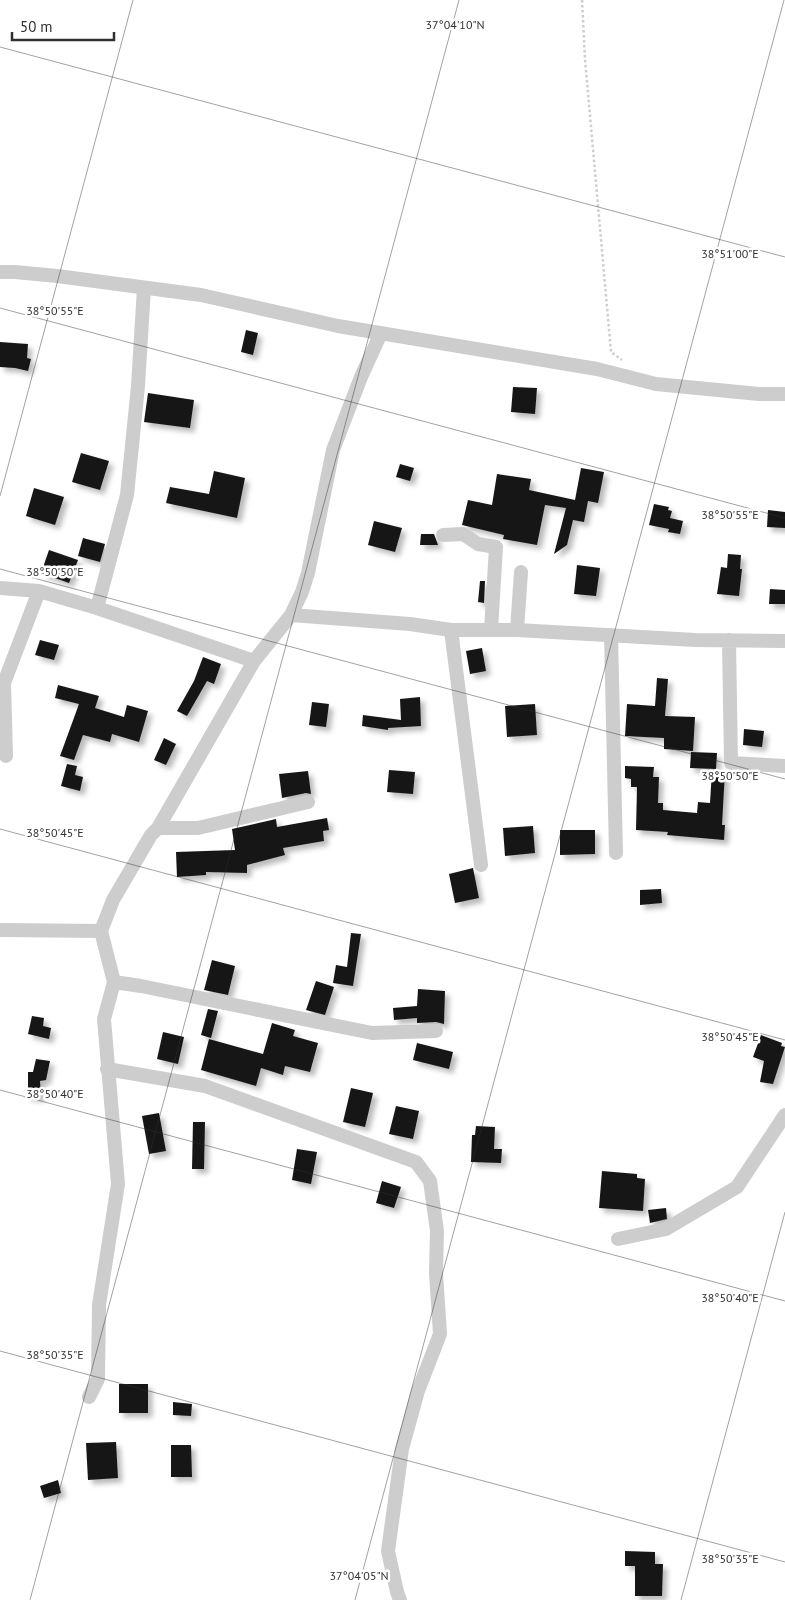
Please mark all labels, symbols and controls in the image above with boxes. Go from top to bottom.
scale bar [12,10,115,42]
text: 50 m [20,17,53,36]
text: 37°04'10"N [425,17,485,32]
text: 38°51'00"E [701,246,759,261]
text: 38°50'55"E [26,303,84,318]
text: 38°50'55"E [701,507,759,522]
text: 38°50'50"E [26,564,84,579]
text: 38°50'50"E [701,768,759,783]
text: 38°50'45"E [26,825,84,840]
text: 38°50'45"E [701,1029,759,1044]
text: 38°50'40"E [26,1086,84,1101]
text: 38°50'40"E [701,1290,759,1305]
text: 38°50'35"E [26,1347,84,1362]
text: 38°50'35"E [701,1551,759,1566]
text: 37°04'05"N [329,1568,389,1583]

